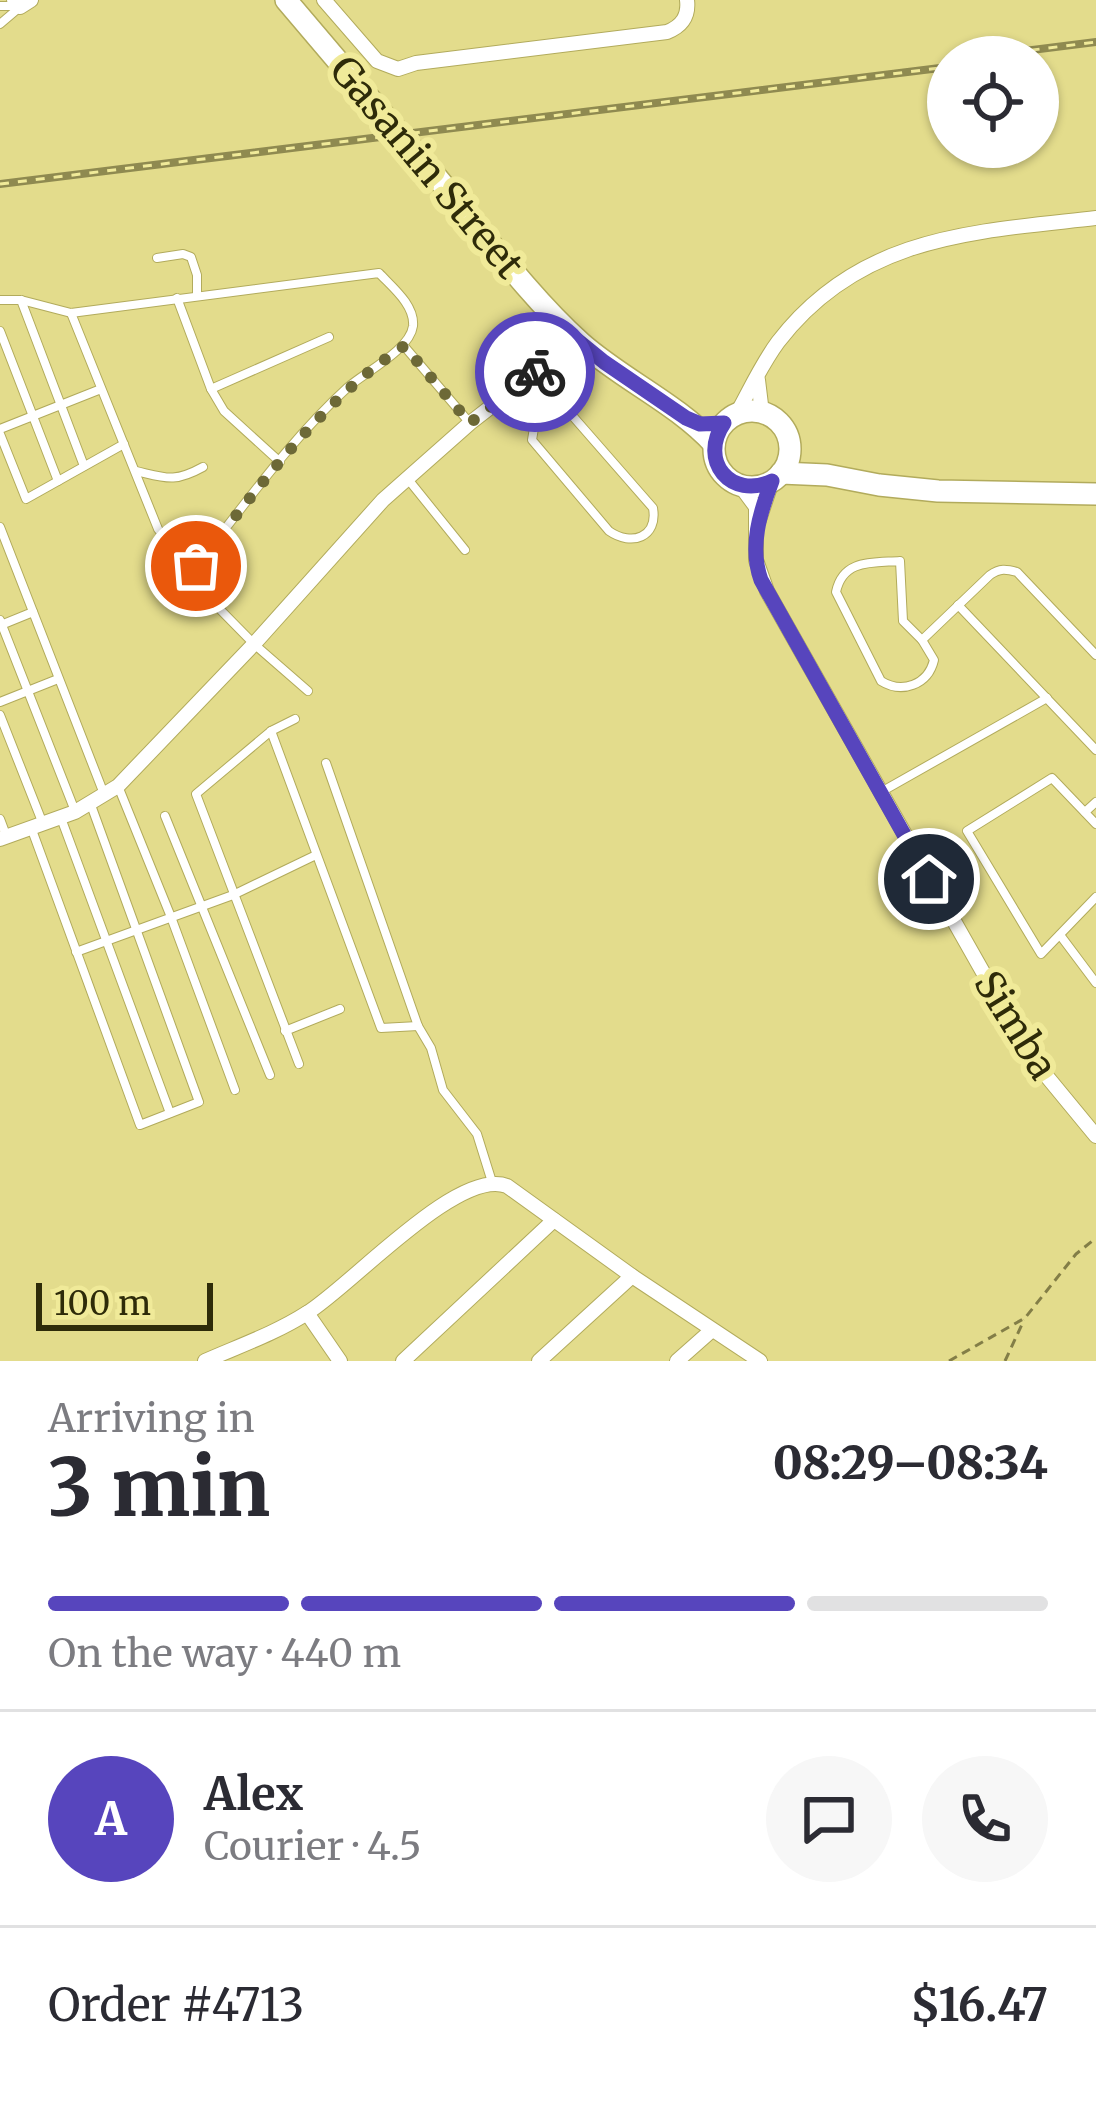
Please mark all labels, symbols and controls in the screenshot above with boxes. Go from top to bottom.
map controls [927,36,1059,168]
button: locate [927,36,1059,168]
street label: Gasanin Street [319,46,534,288]
courier [475,312,595,432]
icon: bike [502,339,568,405]
pin [145,515,247,617]
icon: bag [163,533,229,599]
pin [878,828,980,930]
icon: home [896,846,962,912]
street label: Simba [963,962,1068,1088]
scale bar [36,1277,213,1330]
text: 100 m [54,1283,151,1324]
text: Arriving in [48,1394,255,1443]
text: 08:29–08:34 [773,1435,1048,1491]
text: 3 min [48,1439,270,1537]
text: On the way · 440 m [48,1629,401,1678]
button: chat [766,1756,892,1882]
button: phone [922,1756,1048,1882]
text: Alex [204,1766,303,1822]
text: A [95,1791,127,1847]
text: Courier · 4.5 [204,1822,422,1871]
text: Order #4713 [48,1977,304,2033]
text: $16.47 [910,1977,1048,2033]

